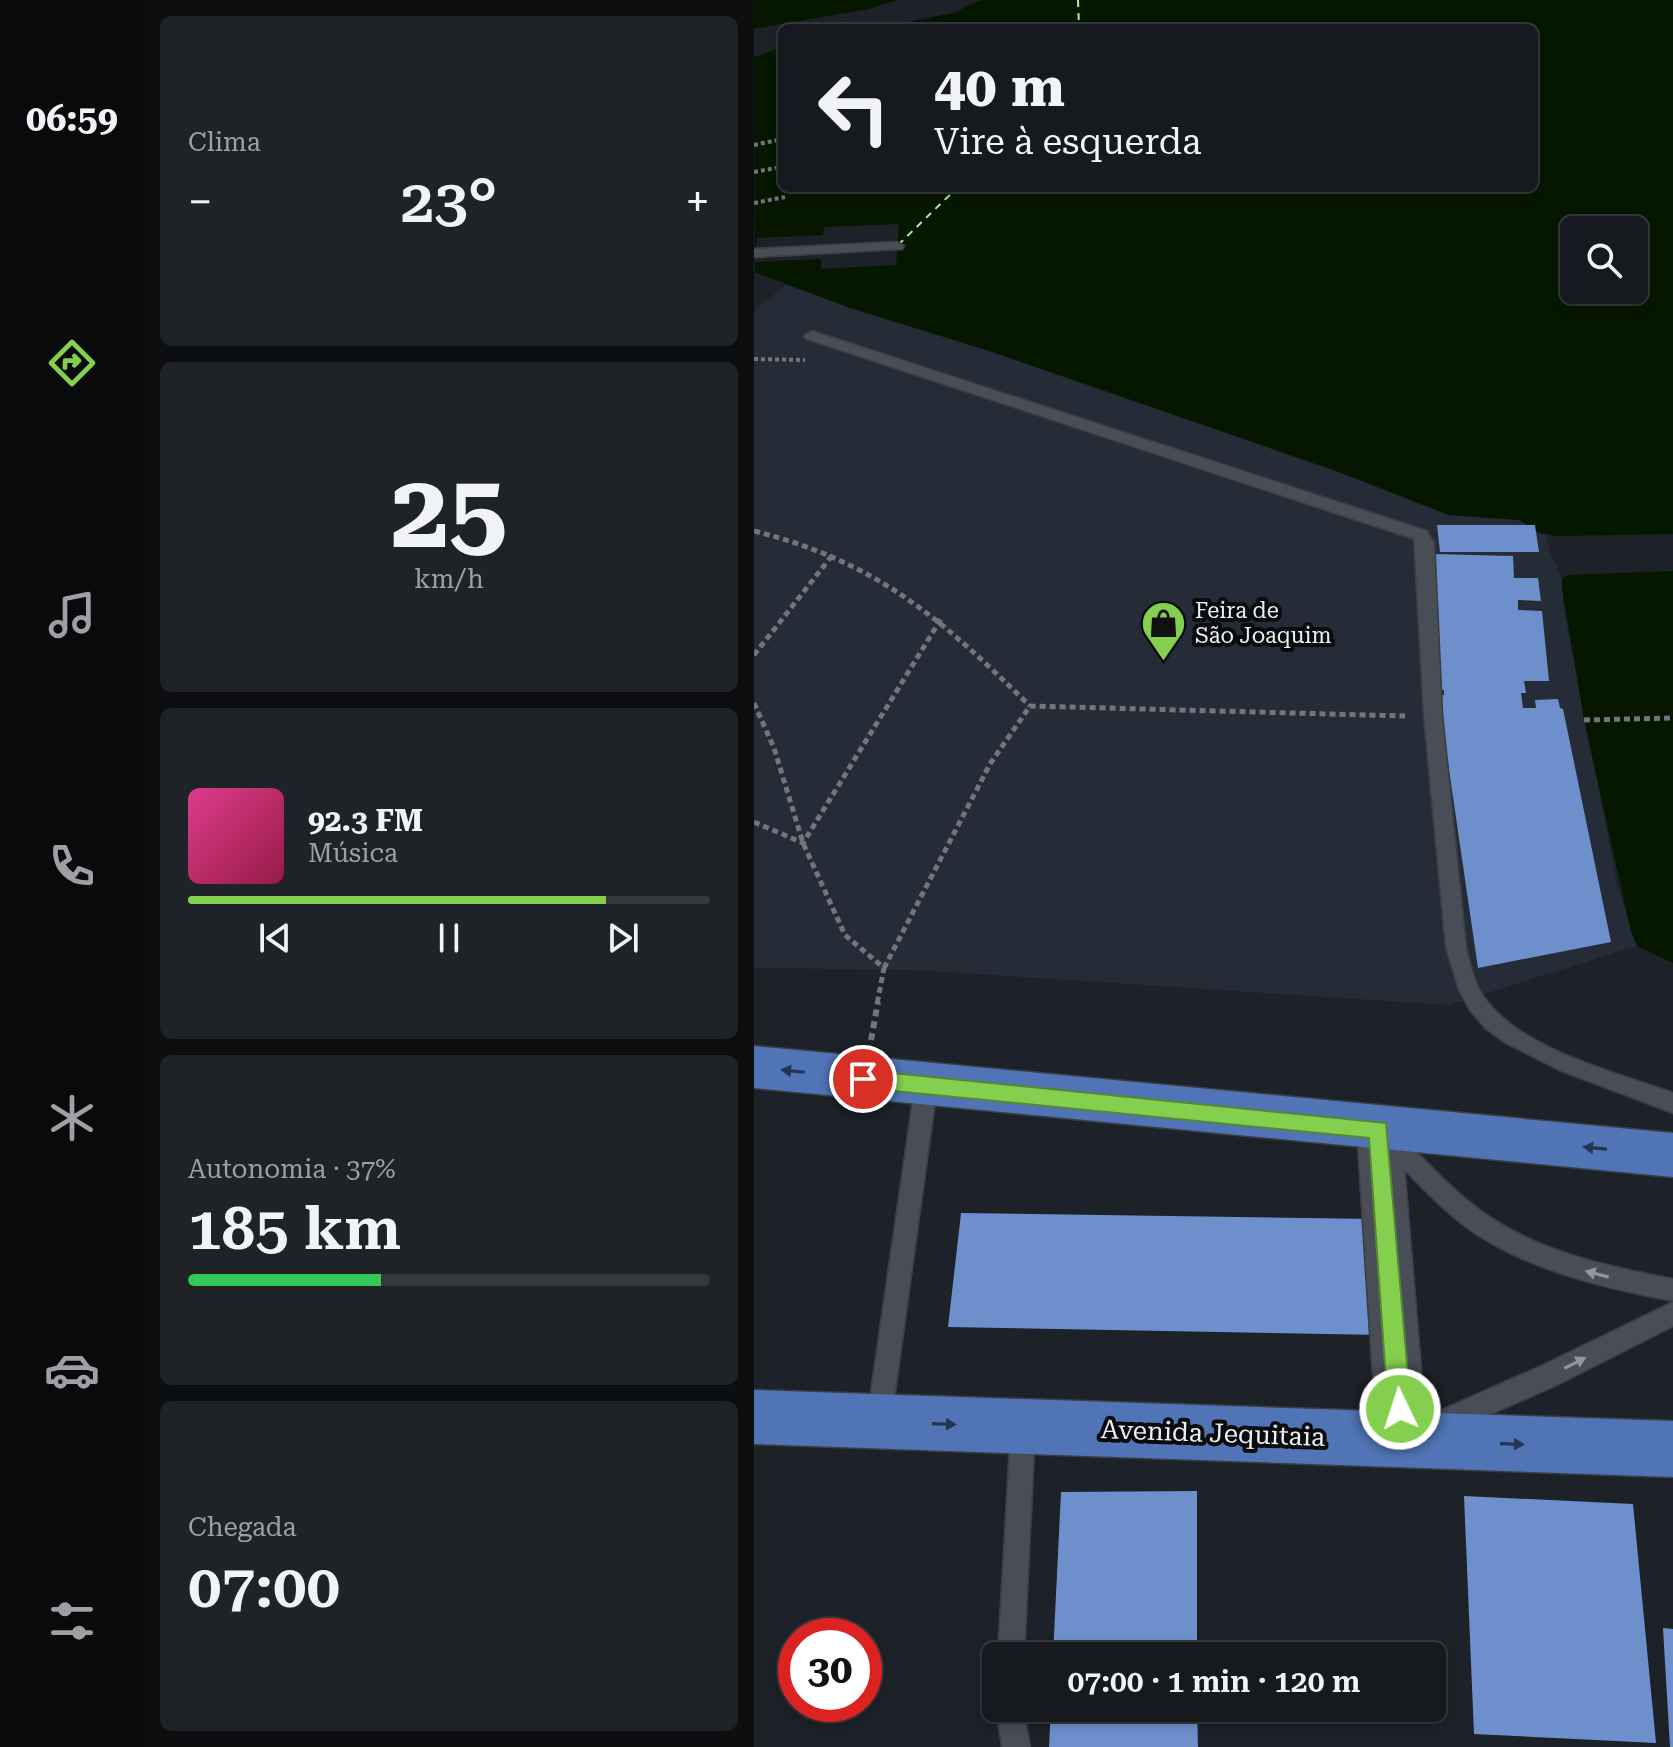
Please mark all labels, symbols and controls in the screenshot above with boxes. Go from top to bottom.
text: 40 m [934,54,1065,120]
icon: left [802,56,906,160]
text: 06:59 [26,98,118,140]
text: Vire à esquerda [934,121,1201,163]
text: Clima [188,127,261,157]
text: 23° [401,166,497,237]
text: − [188,176,213,228]
text: + [685,176,710,228]
map controls [1560,216,1648,304]
button: search [1560,216,1648,304]
icon: directions [44,335,100,391]
text: 25 [391,451,507,572]
text: km/h [414,564,484,594]
icon: music [44,587,100,643]
place label: Feira de São Joaquim [1195,598,1332,648]
shop icon: Feira de São Joaquim [1140,599,1188,662]
text: 92.3 FM [308,803,423,838]
icon: phone [44,838,100,894]
text: Música [308,838,398,868]
icon: previous [253,916,297,960]
icon: pause [427,916,471,960]
icon: next [601,916,645,960]
pin [829,1045,897,1113]
icon: arrive [841,1057,885,1101]
one-way arrow [780,1065,805,1078]
icon: climate [44,1090,100,1146]
one-way arrow [1582,1141,1607,1154]
text: Autonomia · 37% [188,1154,395,1184]
text: 185 km [188,1193,401,1264]
one-way arrow [1584,1268,1609,1280]
icon: car [44,1342,100,1398]
one-way arrow [1564,1356,1587,1369]
position arrow [1358,1367,1442,1451]
street label: Avenida Jequitaia [1100,1414,1326,1452]
one-way arrow [932,1417,957,1430]
one-way arrow [1500,1437,1525,1450]
text: Chegada [188,1512,297,1542]
text: 07:00 [188,1551,340,1622]
icon: filters [44,1593,100,1649]
speed limit sign: 30 [778,1618,882,1722]
text: 07:00 · 1 min · 120 m [1068,1664,1360,1699]

